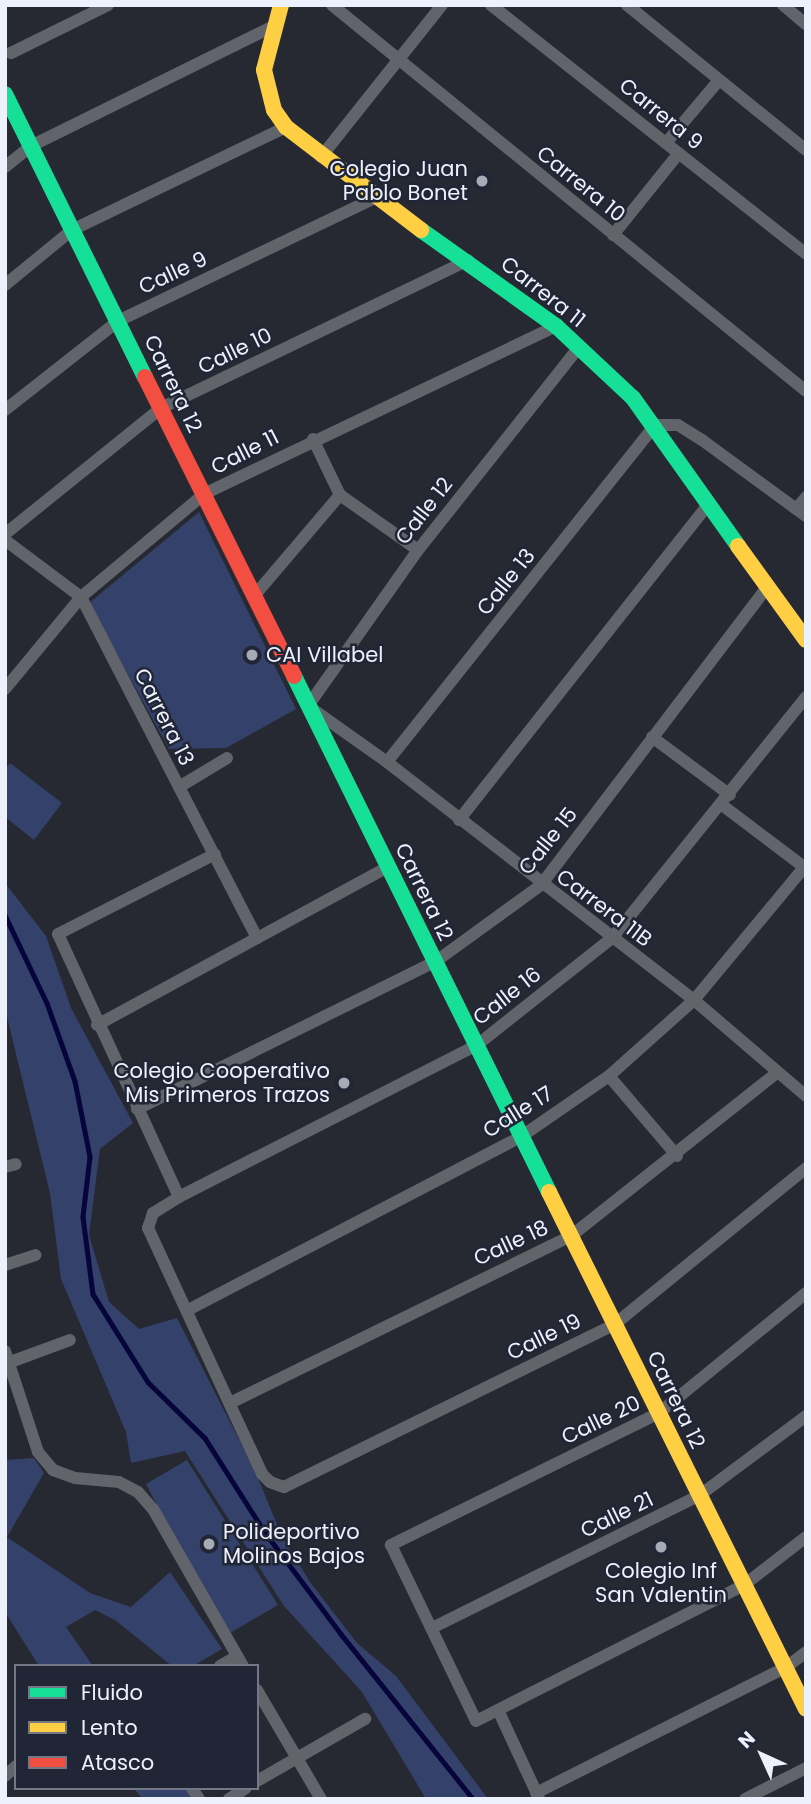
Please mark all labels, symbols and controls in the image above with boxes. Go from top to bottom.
street label: Carrera 9 [614,73,708,155]
street label: Carrera 10 [532,141,630,227]
place label: Colegio Juan Pablo Bonet [330,156,468,206]
marker: Colegio Juan Pablo Bonet [474,173,490,189]
street label: Calle 9 [135,246,211,300]
street label: Carrera 11 [496,251,590,333]
street label: Calle 10 [194,322,276,380]
street label: Carrera 12 [139,331,207,437]
street label: Calle 11 [207,424,283,480]
street label: Calle 12 [390,472,458,550]
street label: Calle 13 [472,544,540,620]
place label: CAI Villabel [266,642,383,668]
marker: CAI Villabel [244,647,260,663]
street label: Carrera 13 [129,664,199,770]
street label: Calle 15 [513,802,583,880]
street label: Carrera 12 [390,839,458,945]
street label: Carrera 11B [551,864,657,952]
street label: Calle 16 [468,962,546,1030]
place label: Colegio Cooperativo Mis Primeros Trazos [113,1058,330,1108]
marker: Colegio Cooperativo Mis Primeros Trazos [336,1075,352,1091]
street label: Calle 17 [478,1081,558,1143]
street label: Calle 18 [470,1215,552,1271]
street label: Calle 19 [503,1308,585,1366]
street label: Carrera 12 [642,1347,710,1453]
street label: Calle 20 [557,1390,645,1450]
street label: Calle 21 [576,1487,658,1543]
place label: Polideportivo Molinos Bajos [223,1519,365,1569]
marker: Polideportivo Molinos Bajos [201,1536,217,1552]
marker: Colegio Inf San Valentin [653,1539,669,1555]
place label: Colegio Inf San Valentin [595,1558,727,1608]
legend [14,1664,259,1790]
text: Fluido [81,1678,143,1707]
text: Lento [81,1713,138,1742]
north arrow [727,1720,797,1790]
text: N [732,1725,761,1754]
text: Atasco [81,1748,154,1777]

